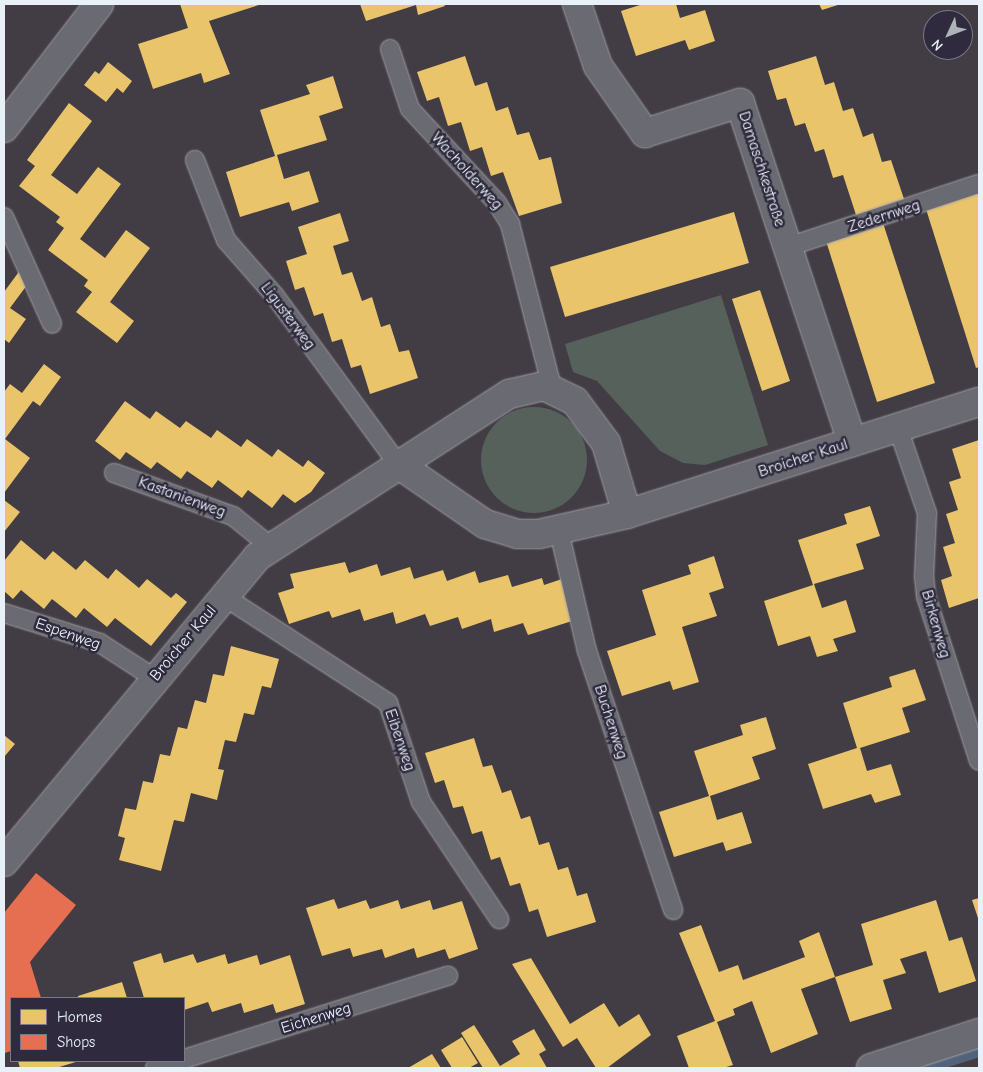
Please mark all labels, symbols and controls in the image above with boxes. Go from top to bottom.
north arrow [923,10,973,60]
text: N [928,36,947,54]
street label: Damaschkestraße [734,109,790,229]
street label: Wacholderweg [427,128,507,214]
street label: Zedernweg [845,195,923,237]
street label: Ligusterweg [257,279,319,353]
street label: Broicher Kaul [756,435,850,481]
street label: Kastanienweg [136,472,228,522]
street label: Birkenweg [917,588,955,660]
street label: Broicher Kaul [146,601,220,685]
street label: Espenweg [33,614,103,654]
street label: Buchenweg [590,682,632,762]
street label: Eibenweg [380,706,420,774]
legend [10,997,185,1062]
street label: Eichenweg [279,998,353,1038]
text: Homes [57,1008,102,1026]
text: Shops [57,1033,95,1051]

